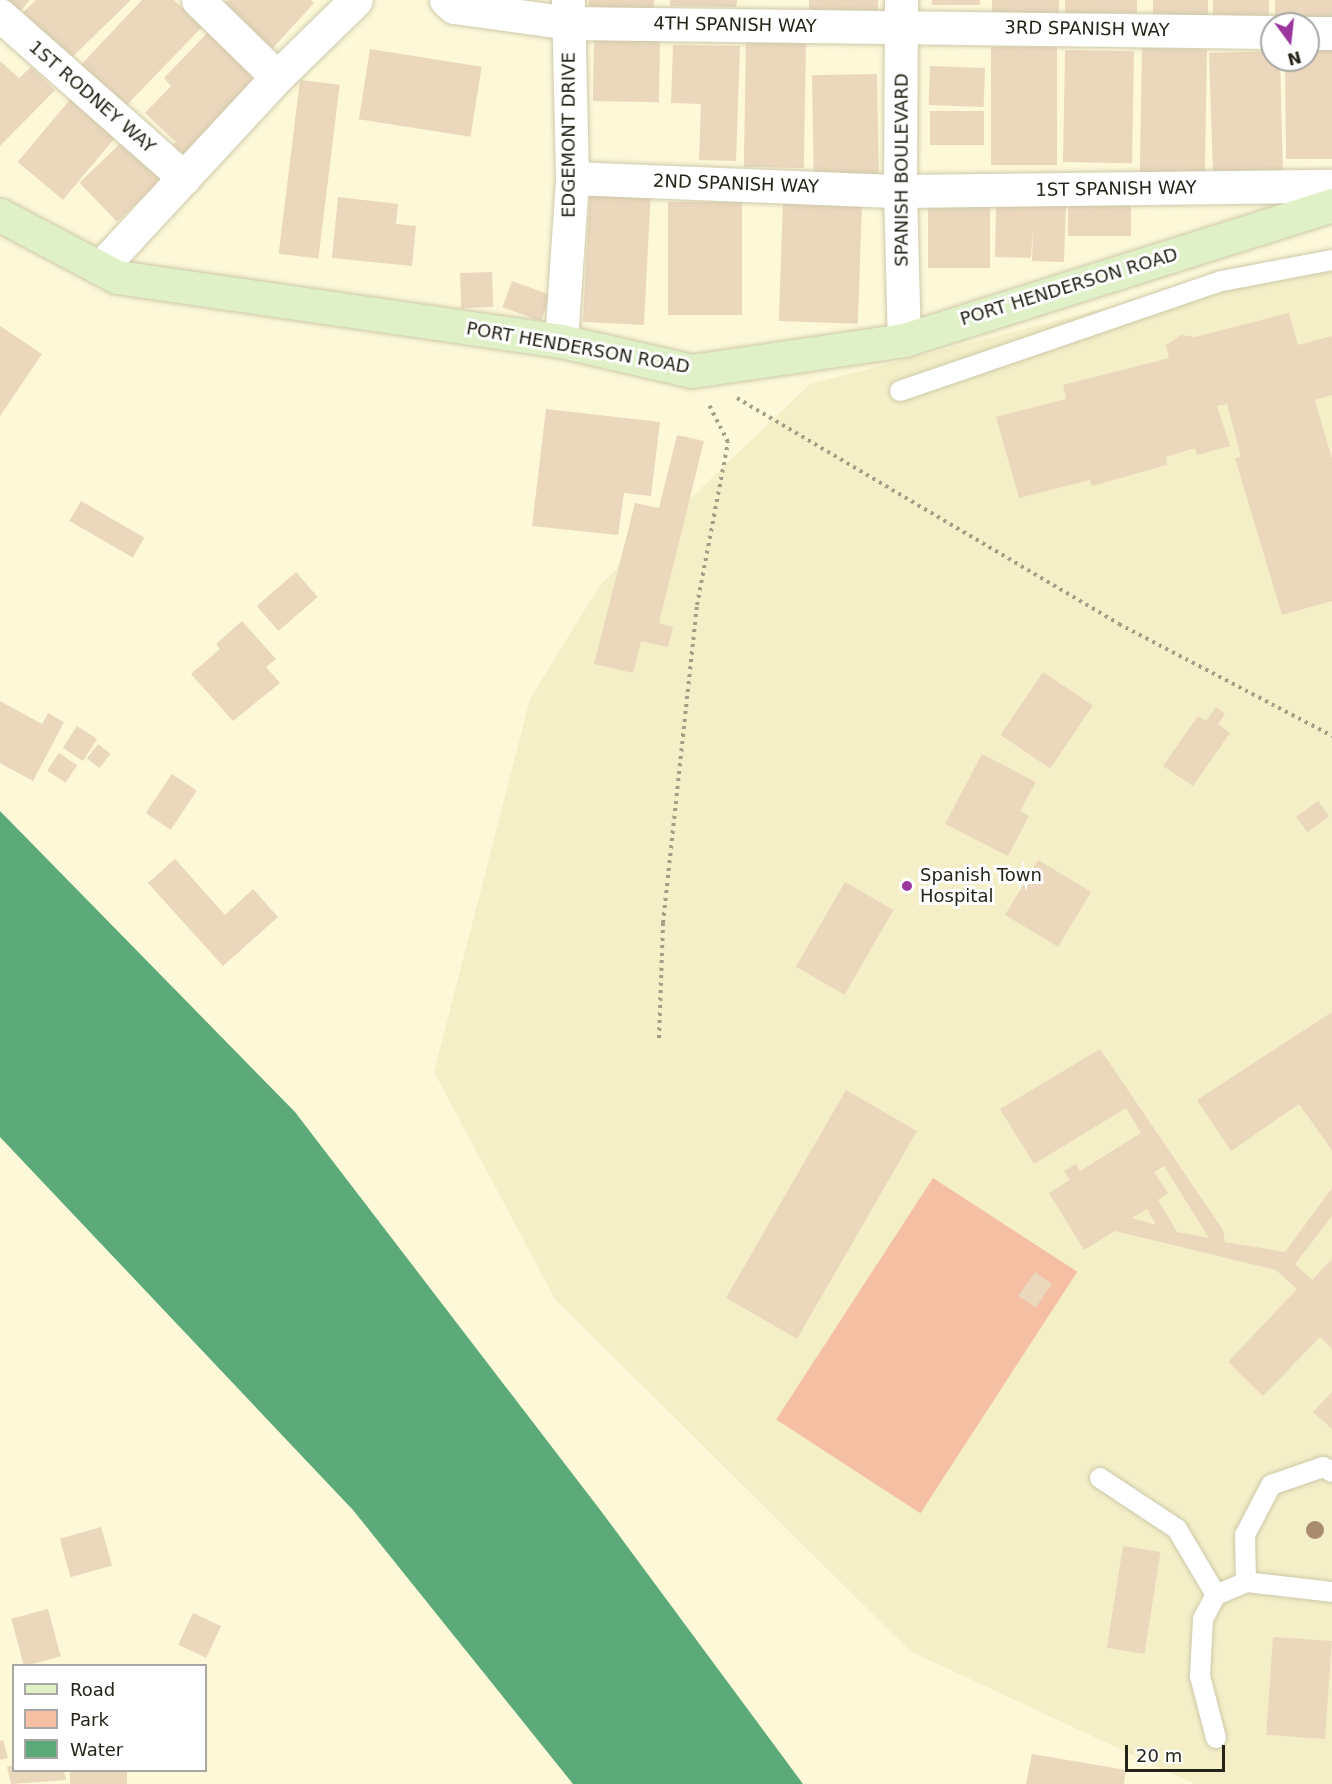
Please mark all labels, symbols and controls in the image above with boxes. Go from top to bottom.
north arrow [1260,12,1320,72]
street label: 4TH SPANISH WAY [653,13,817,37]
street label: 3RD SPANISH WAY [1004,17,1170,41]
street label: 1ST RODNEY WAY [24,36,160,158]
text: N [1285,47,1303,69]
street label: EDGEMONT DRIVE [558,52,580,218]
street label: SPANISH BOULEVARD [891,73,913,267]
street label: 2ND SPANISH WAY [653,170,819,198]
street label: 1ST SPANISH WAY [1035,177,1197,201]
street label: PORT HENDERSON ROAD [958,244,1180,330]
street label: PORT HENDERSON ROAD [465,318,691,378]
place label: Spanish Town Hospital [920,865,1042,908]
marker: Spanish Town Hospital [898,877,916,895]
legend [12,1664,207,1772]
text: Road [70,1679,115,1700]
text: Park [70,1709,109,1730]
scale bar [1128,1733,1228,1771]
text: Water [70,1739,123,1760]
text: 20 m [1136,1745,1182,1766]

